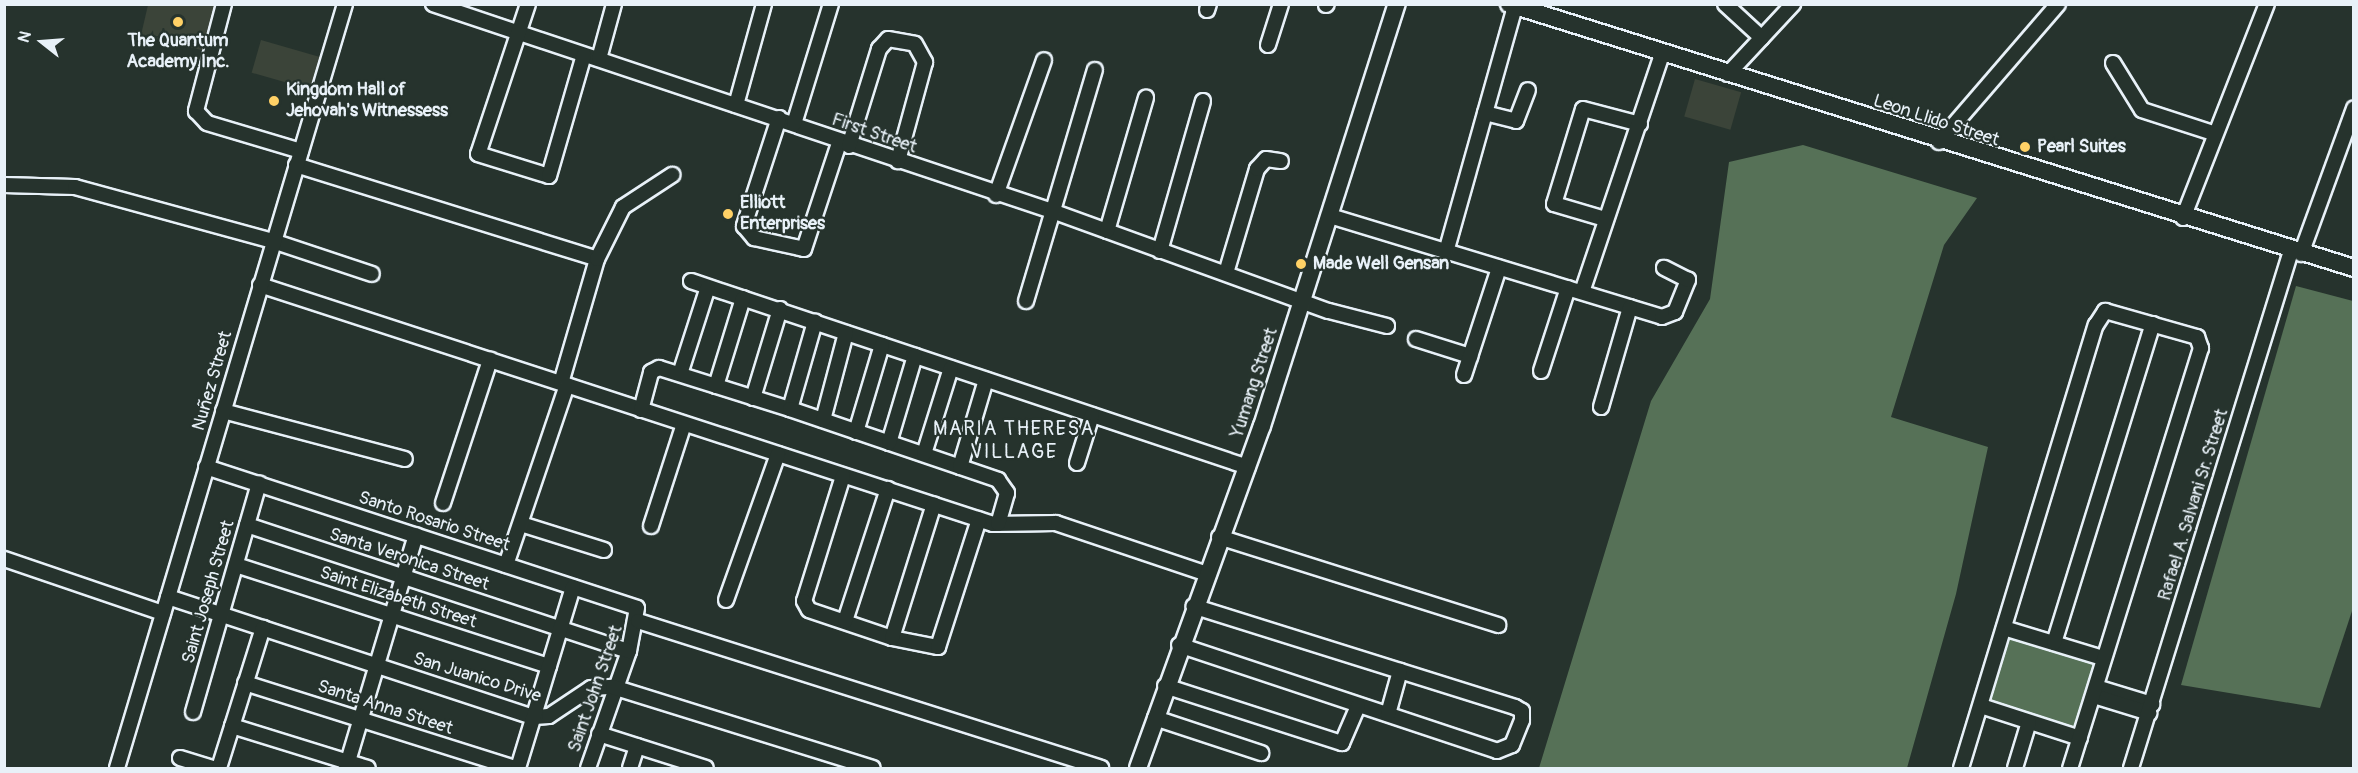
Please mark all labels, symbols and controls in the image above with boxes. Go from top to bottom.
north arrow [12,12,72,72]
marker: The Quantum Academy Inc. [171,15,185,29]
text: N [14,29,36,45]
place label: The Quantum Academy Inc. [127,31,229,74]
place label: Kingdom Hall of Jehovah's Witnessess [286,80,448,122]
street label: Leon Llido Street [1870,90,2002,152]
marker: Kingdom Hall of Jehovah's Witnessess [267,94,281,108]
street label: First Street [829,109,919,159]
place label: Pearl Suites [2037,136,2126,158]
marker: Pearl Suites [2018,140,2032,154]
place label: Elliott Enterprises [740,193,825,236]
marker: Elliott Enterprises [721,207,735,221]
place label: Made Well Gensan [1313,253,1449,275]
marker: Made Well Gensan [1294,257,1308,271]
street label: Yumang Street [1227,325,1283,441]
street label: Nuñez Street [188,329,238,433]
street label: Rafael A. Salvani Sr. Street [2155,407,2233,603]
district label: MARIA THERESA VILLAGE [933,417,1095,464]
street label: Santo Rosario Street [356,487,512,557]
street label: Saint Joseph Street [178,518,240,666]
street label: Santa Veronica Street [326,524,492,596]
street label: Saint Elizabeth Street [317,562,479,634]
street label: Saint John Street [564,623,628,755]
street label: San Juanico Drive [411,648,543,708]
street label: Santa Anna Street [315,676,455,740]

